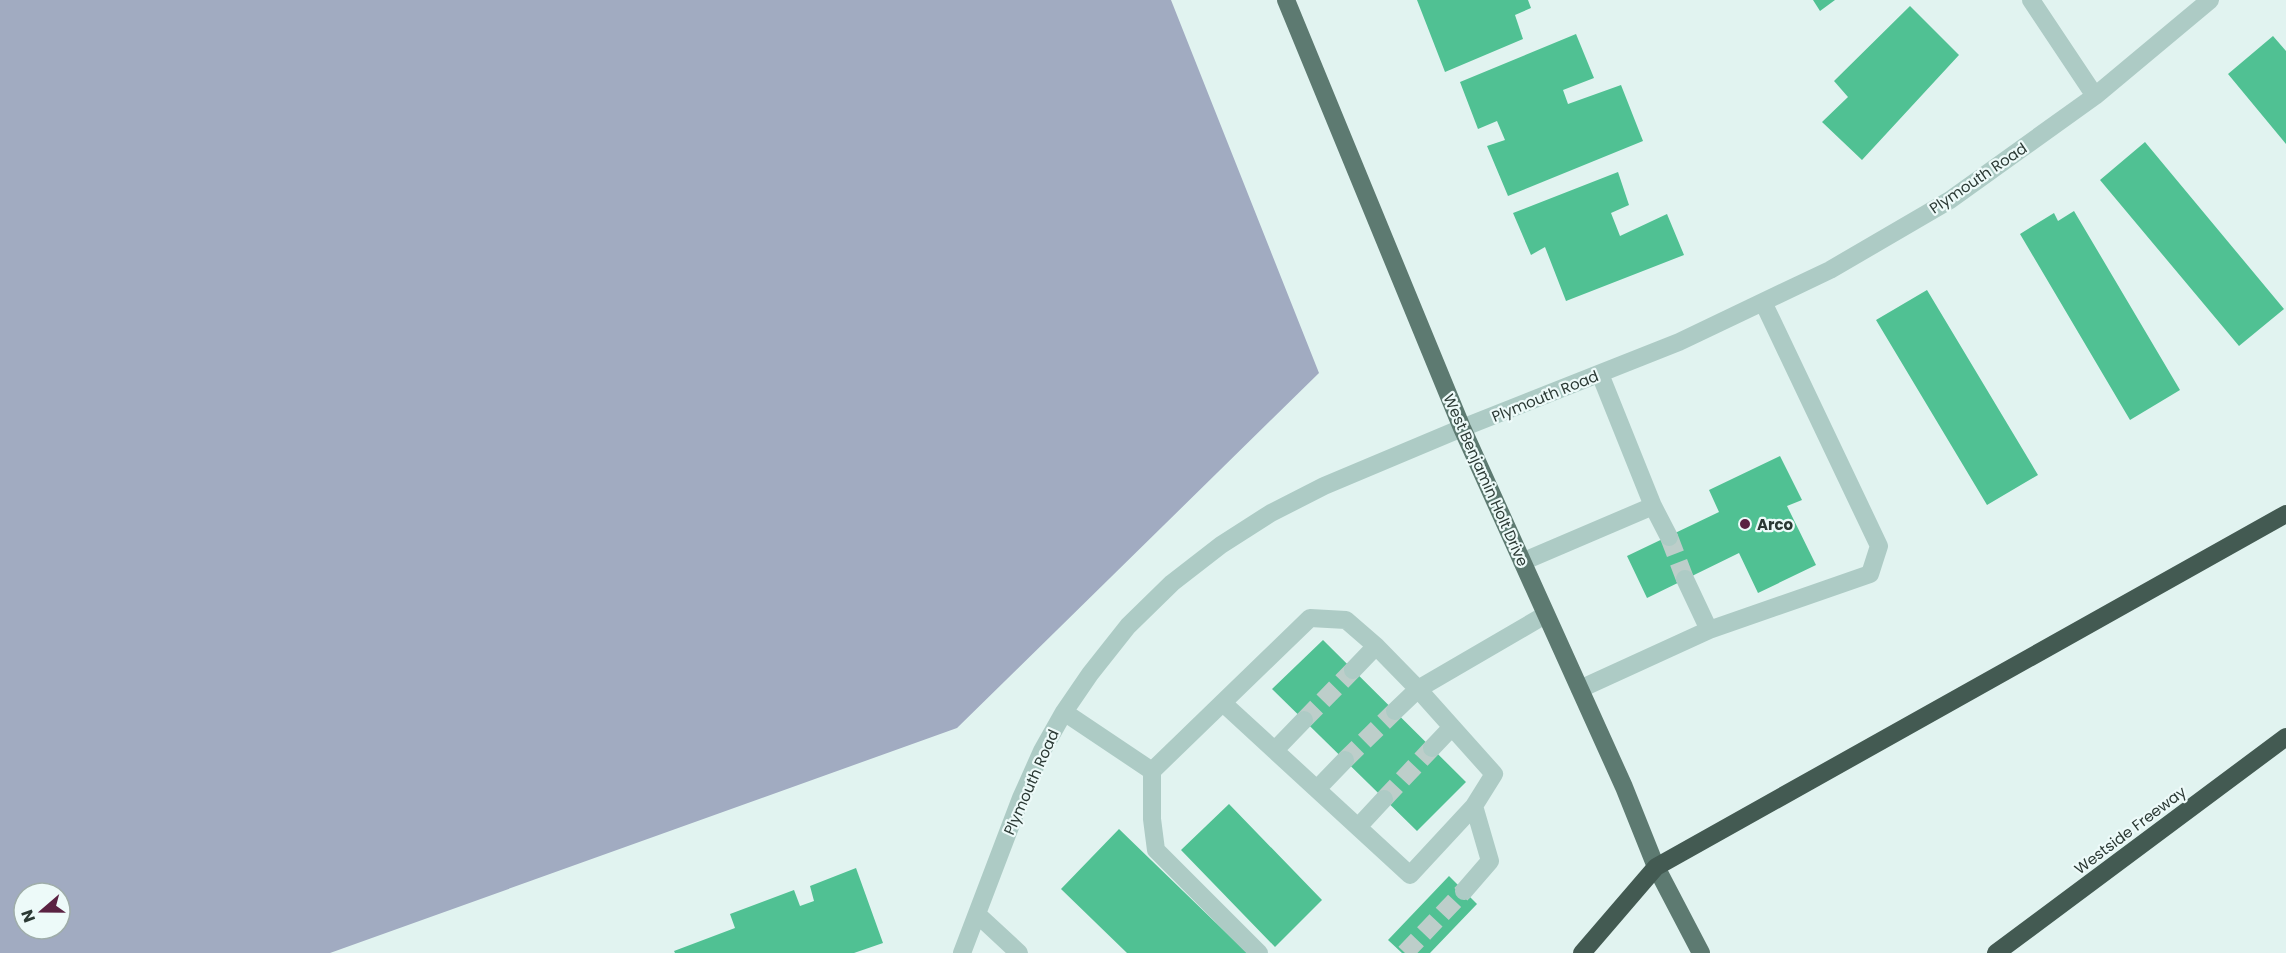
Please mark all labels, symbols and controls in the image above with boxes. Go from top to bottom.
street label: Plymouth Road [1925,138,2031,218]
street label: Plymouth Road [1488,365,1602,427]
street label: West Benjamin Holt Drive [1438,390,1534,570]
place label: Arco [1757,514,1794,535]
marker: Arco [1738,517,1752,531]
street label: Plymouth Road [998,726,1064,838]
street label: Westside Freeway [2070,781,2191,879]
north arrow [12,881,72,941]
text: N [16,906,41,926]

